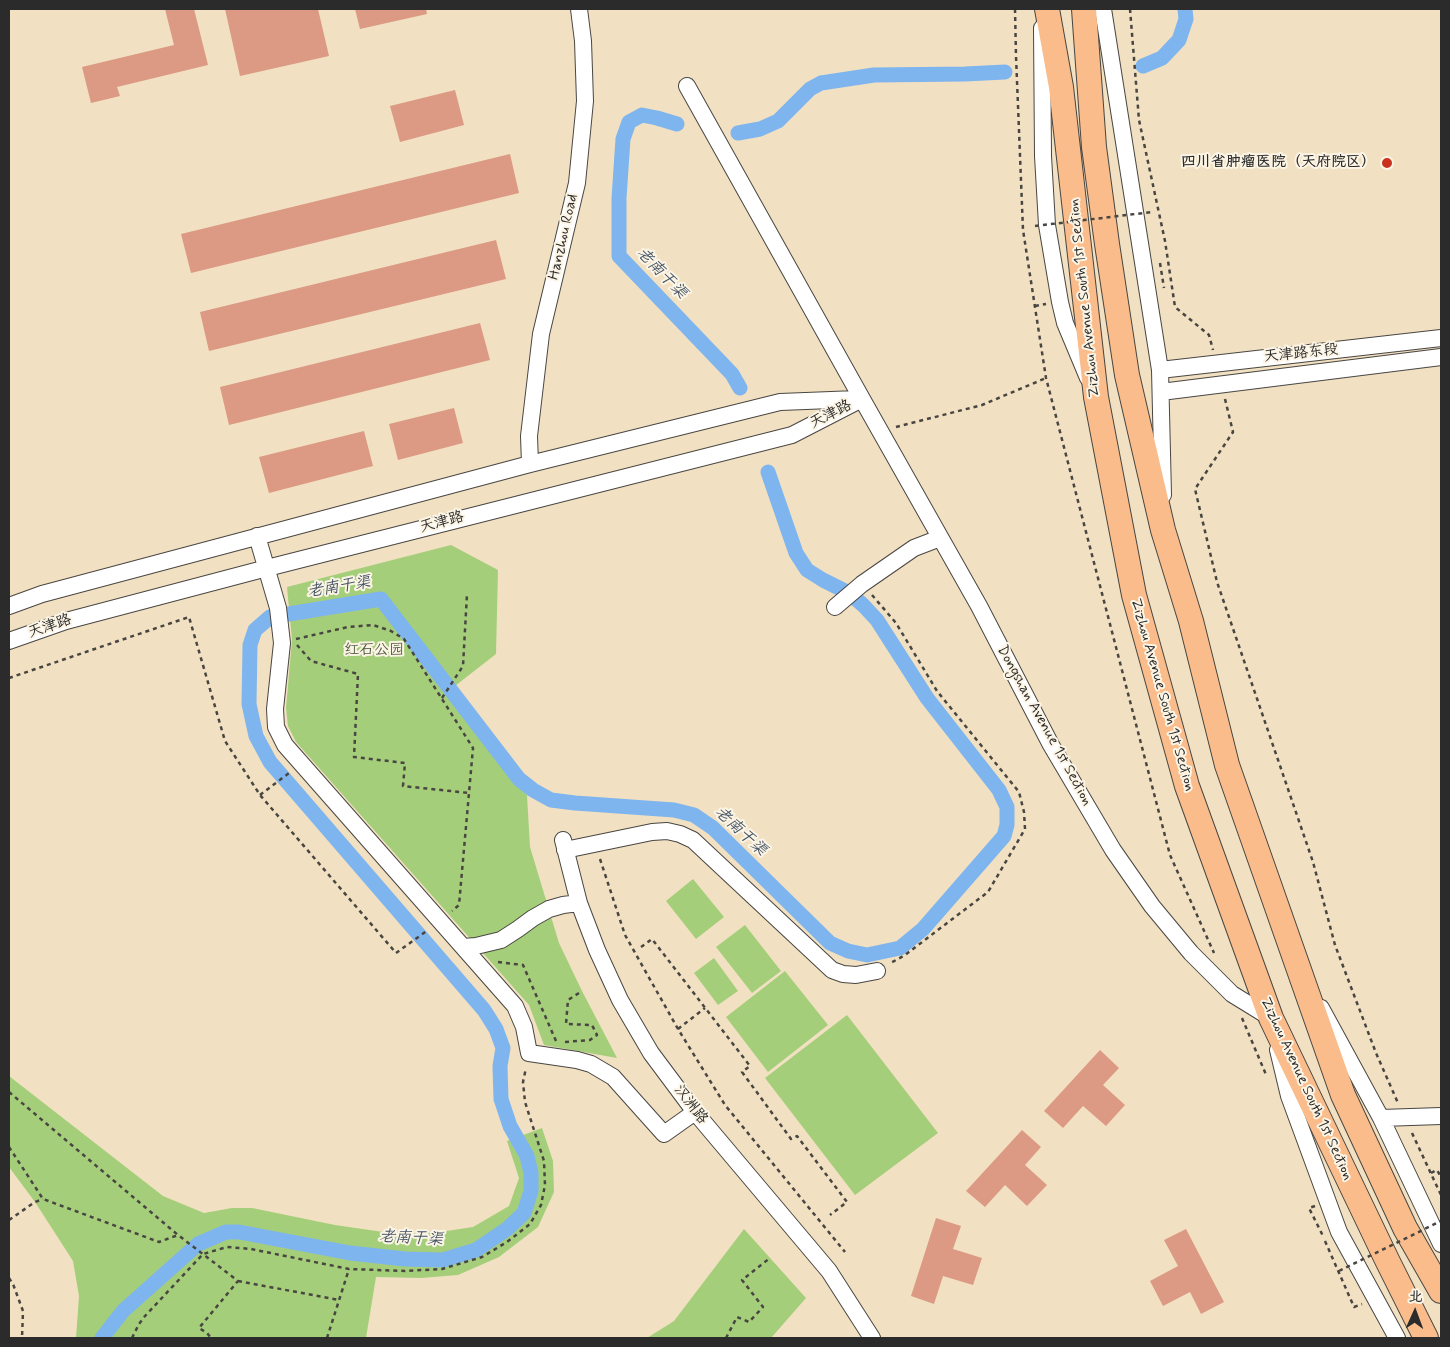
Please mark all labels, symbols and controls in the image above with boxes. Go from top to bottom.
place label: 四川省肿瘤医院（天府院区） [1181,154,1376,172]
marker: 四川省肿瘤医院（天府院区） [1380,156,1394,170]
street label: Hanzhou Road [545,192,583,282]
street label: Zizhou Avenue South 1st Section [1066,198,1104,398]
water label: 老南干渠 [632,244,690,304]
street label: 天津路东段 [1263,341,1339,367]
street label: 天津路 [807,397,855,433]
street label: 天津路 [418,508,466,538]
water label: 老南干渠 [306,574,372,602]
street label: Zizhou Avenue South 1st Section [1126,597,1198,793]
street label: 天津路 [26,611,74,643]
park label: 红石公园 [344,642,404,660]
street label: Dongshan Avenue 1st Section [992,643,1096,809]
water label: 老南干渠 [710,803,770,861]
street label: Zizhou Avenue South 1st Section [1256,995,1356,1183]
street label: 汉洲路 [669,1082,711,1128]
water label: 老南干渠 [379,1228,443,1250]
north arrow [1390,1287,1440,1337]
text: 北 [1408,1288,1423,1306]

